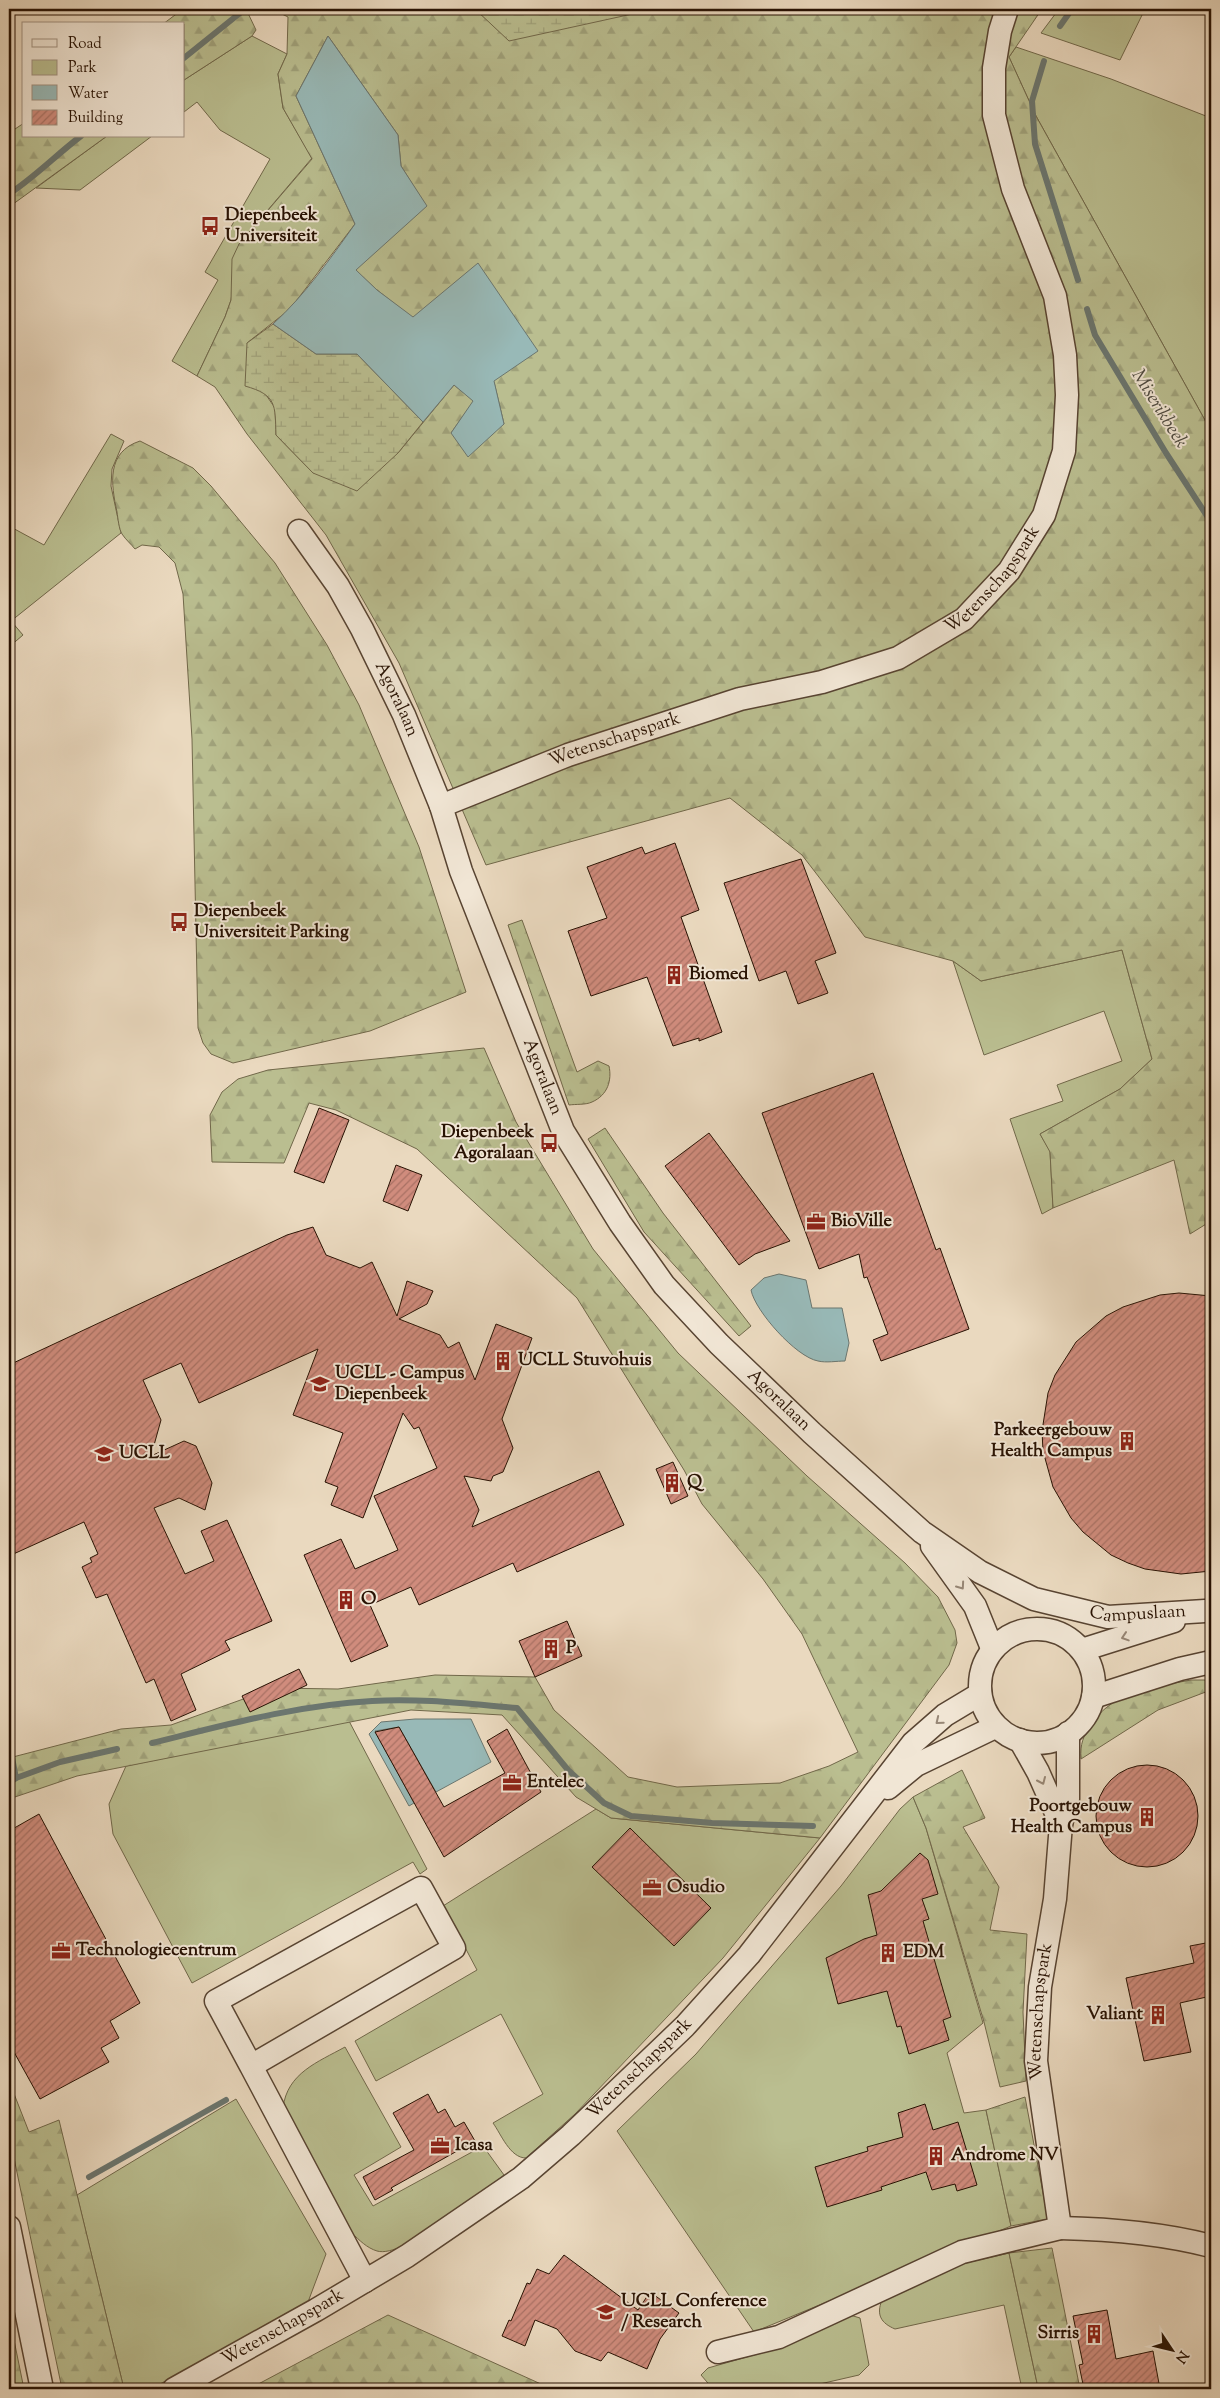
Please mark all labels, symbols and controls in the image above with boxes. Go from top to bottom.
legend [22,22,185,138]
text: Road [68,34,102,55]
text: Park [68,58,97,79]
text: Water [68,84,109,105]
text: Building [68,108,123,129]
place label: Diepenbeek Universiteit [225,203,318,250]
bus stop icon: Diepenbeek Universiteit [199,215,221,237]
water label: Miserikbeek [1124,364,1194,454]
street label: Wetenschapspark [940,521,1047,641]
street label: Agoralaan [367,658,425,741]
street label: Wetenschapspark [545,706,684,774]
place label: Diepenbeek Universiteit Parking [194,899,349,946]
bus stop icon: Diepenbeek Universiteit Parking [168,911,190,933]
place label: Biomed [689,962,749,988]
building icon: Biomed [663,964,685,986]
street label: Agoralaan [515,1035,569,1119]
place label: Diepenbeek Agoralaan [441,1120,534,1167]
bus stop icon: Diepenbeek Agoralaan [538,1132,560,1154]
place label: BioVille [831,1209,892,1235]
office icon: BioVille [805,1211,827,1233]
place label: UCLL Stuvohuis [518,1348,652,1374]
building icon: UCLL Stuvohuis [492,1350,514,1372]
place label: UCLL - Campus Diepenbeek [335,1361,464,1408]
street label: Agoralaan [740,1364,817,1438]
school or university icon: UCLL - Campus Diepenbeek [309,1373,331,1395]
place label: Parkeergebouw Health Campus [991,1418,1113,1465]
building icon: Parkeergebouw Health Campus [1116,1430,1138,1452]
place label: UCLL [119,1441,170,1467]
school or university icon: UCLL [93,1443,115,1465]
place label: Q [687,1470,705,1496]
building icon: Q [661,1472,683,1494]
one-way arrow [955,1580,964,1590]
place label: O [361,1587,376,1613]
building icon: O [335,1589,357,1611]
street label: Campuslaan [1086,1599,1187,1630]
one-way arrow [1121,1631,1130,1641]
place label: P [566,1636,576,1662]
building icon: P [540,1638,562,1660]
one-way arrow [936,1715,945,1723]
place label: Entelec [527,1770,585,1796]
office icon: Entelec [501,1772,523,1794]
one-way arrow [1035,1776,1046,1785]
place label: Poortgebouw Health Campus [1011,1794,1133,1841]
building icon: Poortgebouw Health Campus [1136,1806,1158,1828]
place label: Osudio [667,1875,725,1901]
office icon: Osudio [641,1877,663,1899]
place label: Technologiecentrum [76,1938,236,1964]
office icon: Technologiecentrum [50,1940,72,1962]
place label: EDM [903,1940,945,1966]
street label: Wetenschapspark [1023,1941,1060,2081]
building icon: EDM [877,1942,899,1964]
place label: Valiant [1086,2002,1144,2028]
building icon: Valiant [1147,2004,1169,2026]
street label: Wetenschapspark [582,2012,699,2126]
place label: Icasa [455,2133,493,2159]
office icon: Icasa [429,2135,451,2157]
place label: Androme NV [951,2143,1059,2169]
building icon: Androme NV [925,2145,947,2167]
street label: Wetenschapspark [217,2283,350,2373]
place label: UCLL Conference / Research [621,2289,767,2336]
school or university icon: UCLL Conference / Research [595,2301,617,2323]
place label: Sirris [1038,2321,1079,2347]
building icon: Sirris [1083,2323,1105,2345]
north arrow [1148,2326,1198,2376]
text: N [1170,2346,1192,2367]

